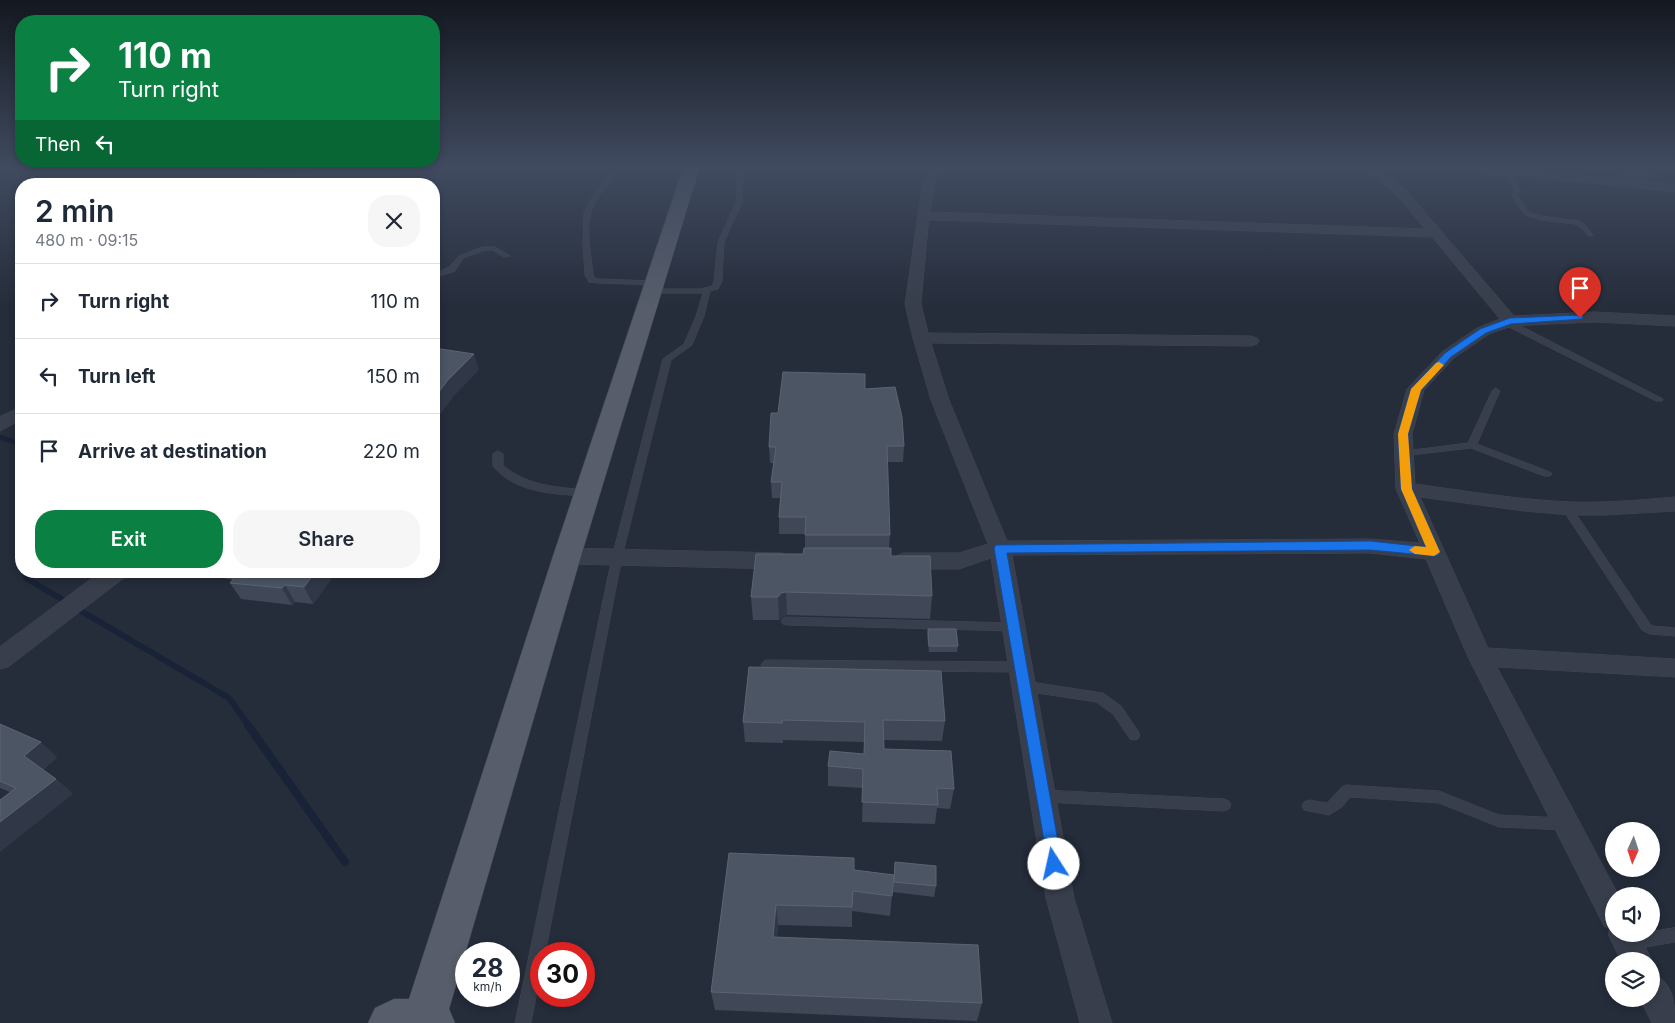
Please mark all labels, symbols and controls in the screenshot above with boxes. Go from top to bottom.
text: 110 m [118,34,212,76]
icon: right [35,35,100,100]
text: Turn right [118,76,219,102]
icon: left [91,130,119,158]
text: Then [35,133,81,156]
text: 2 min [35,193,114,229]
button: close [368,195,420,247]
text: 480 m · 09:15 [35,230,138,250]
pin [1559,267,1601,318]
icon: arrive [1566,274,1594,302]
icon: right [35,287,63,315]
text: Turn right [78,290,169,313]
text: 110 m [371,290,420,313]
icon: left [35,362,63,390]
text: Turn left [78,365,156,388]
text: 150 m [367,365,420,388]
icon: arrive [35,437,63,465]
text: Arrive at destination [78,440,267,463]
text: 220 m [363,440,420,463]
button: Exit [35,510,223,568]
button: Share [233,510,420,568]
north arrow [1605,822,1660,878]
map controls [1605,822,1660,1007]
position arrow [1027,837,1079,889]
button: sound [1605,887,1660,942]
speed limit sign: 30 [530,942,595,1007]
button: layers [1605,952,1660,1007]
text: 28 [471,953,504,983]
text: km/h [473,979,502,994]

